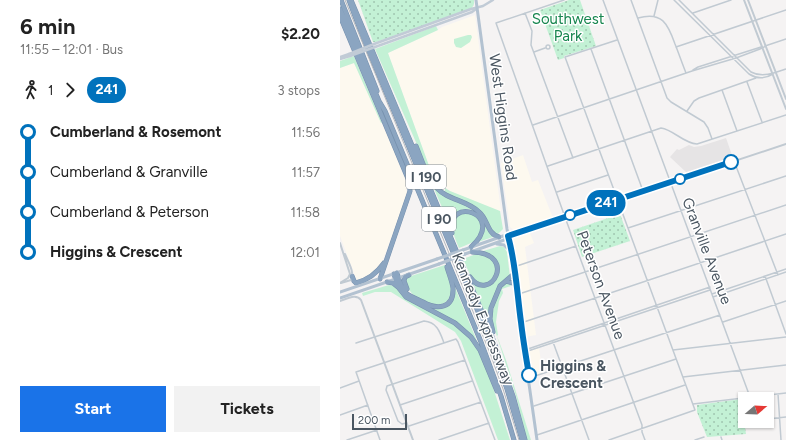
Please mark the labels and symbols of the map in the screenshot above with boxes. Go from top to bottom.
park label: Southwest Park [532,10,605,45]
street label: West Higgins Road [485,52,521,182]
unlabelled marker [723,154,739,170]
road number: I 190 [406,165,446,189]
unlabelled marker [674,173,686,185]
line badge: 241 [583,190,629,216]
street label: Granville Avenue [678,195,736,307]
road number: I 90 [422,207,456,231]
unlabelled marker [564,209,576,221]
street label: Peterson Avenue [573,228,629,342]
street label: Kennedy Expressway [448,250,518,388]
place label: Higgins & Crescent [540,357,606,392]
marker: Higgins & Crescent [521,367,537,383]
north arrow [738,392,774,428]
scale bar [352,412,407,431]

